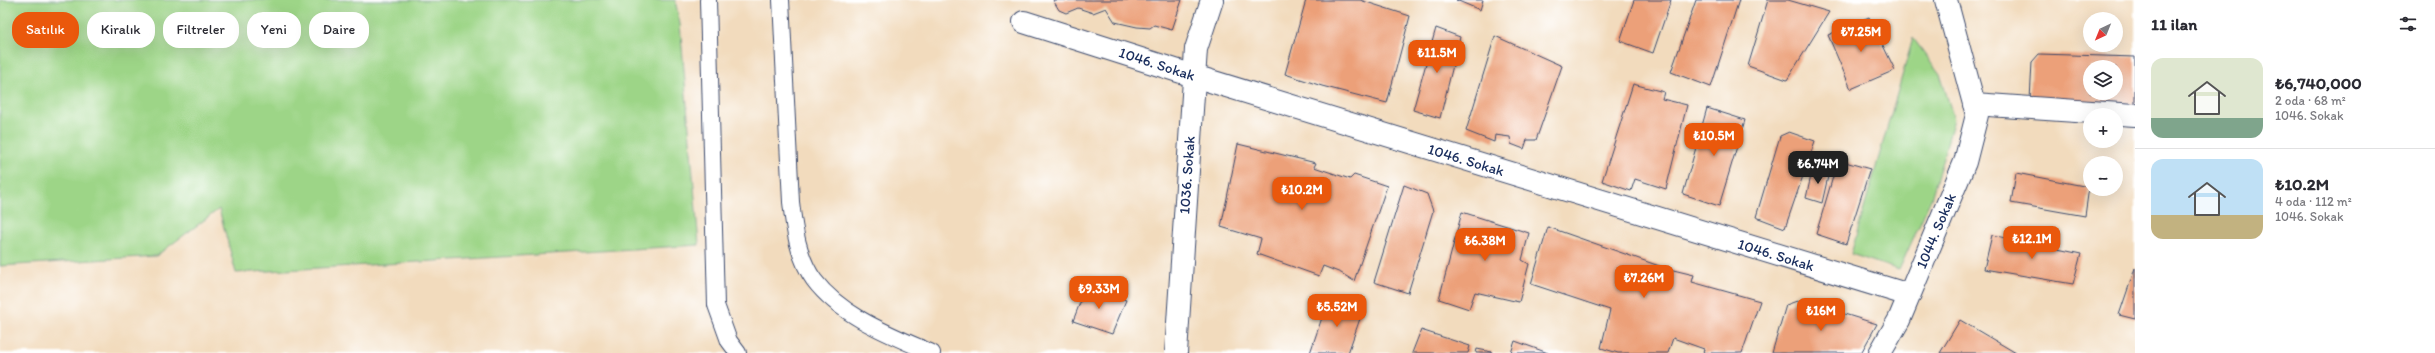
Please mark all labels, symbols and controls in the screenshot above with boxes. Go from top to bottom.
chip: Satılık [12,12,79,48]
chip: Kiralık [87,12,155,48]
chip: Filtreler [163,12,239,48]
chip: Yeni [247,12,301,48]
chip: Daire [309,12,369,48]
north arrow [2083,12,2123,52]
map controls [2083,12,2123,196]
icon: filters [2397,13,2419,35]
text: 11 ilan [2151,14,2197,34]
pin: ₺7.25M [1828,19,1894,53]
text: ₺7.25M [1841,24,1881,39]
pin: ₺11.5M [1404,40,1470,74]
street label: 1046. Sokak [1117,43,1198,85]
text: ₺11.5M [1417,45,1457,60]
button: layers [2083,60,2123,100]
text: ₺6,740,000 [2275,73,2362,93]
icon: home [2183,74,2231,122]
text: 2 oda · 68 m² [2275,93,2346,108]
button: + [2083,108,2123,148]
text: 1046. Sokak [2275,108,2344,123]
pin: ₺10.5M [1681,123,1747,157]
text: ₺10.5M [1693,128,1735,143]
street label: 1036. Sokak [1175,135,1199,215]
street label: 1046. Sokak [1426,140,1507,180]
pin: ₺6.74M [1785,151,1851,185]
text: ₺6.74M [1797,156,1839,171]
button: − [2083,156,2123,196]
text: ₺10.2M [2275,174,2329,194]
icon: home [2183,175,2231,223]
pin: ₺10.2M [1269,177,1335,211]
text: ₺10.2M [1281,182,1323,197]
street label: 1044. Sokak [1912,190,1960,271]
text: 4 oda · 112 m² [2275,194,2352,209]
text: 1046. Sokak [2275,209,2344,224]
pin: ₺12.1M [1999,226,2065,260]
pin: ₺6.38M [1452,228,1518,262]
text: ₺12.1M [2012,231,2052,246]
text: ₺6.38M [1464,233,1506,248]
street label: 1046. Sokak [1736,235,1817,275]
pin: ₺7.26M [1611,265,1677,299]
text: ₺7.26M [1624,270,1664,285]
pin: ₺9.33M [1066,276,1132,310]
text: ₺9.33M [1078,281,1120,296]
pin: ₺5.52M [1304,294,1370,328]
pin: ₺16M [1797,298,1845,332]
text: ₺5.52M [1317,299,1357,314]
text: ₺16M [1806,303,1836,318]

